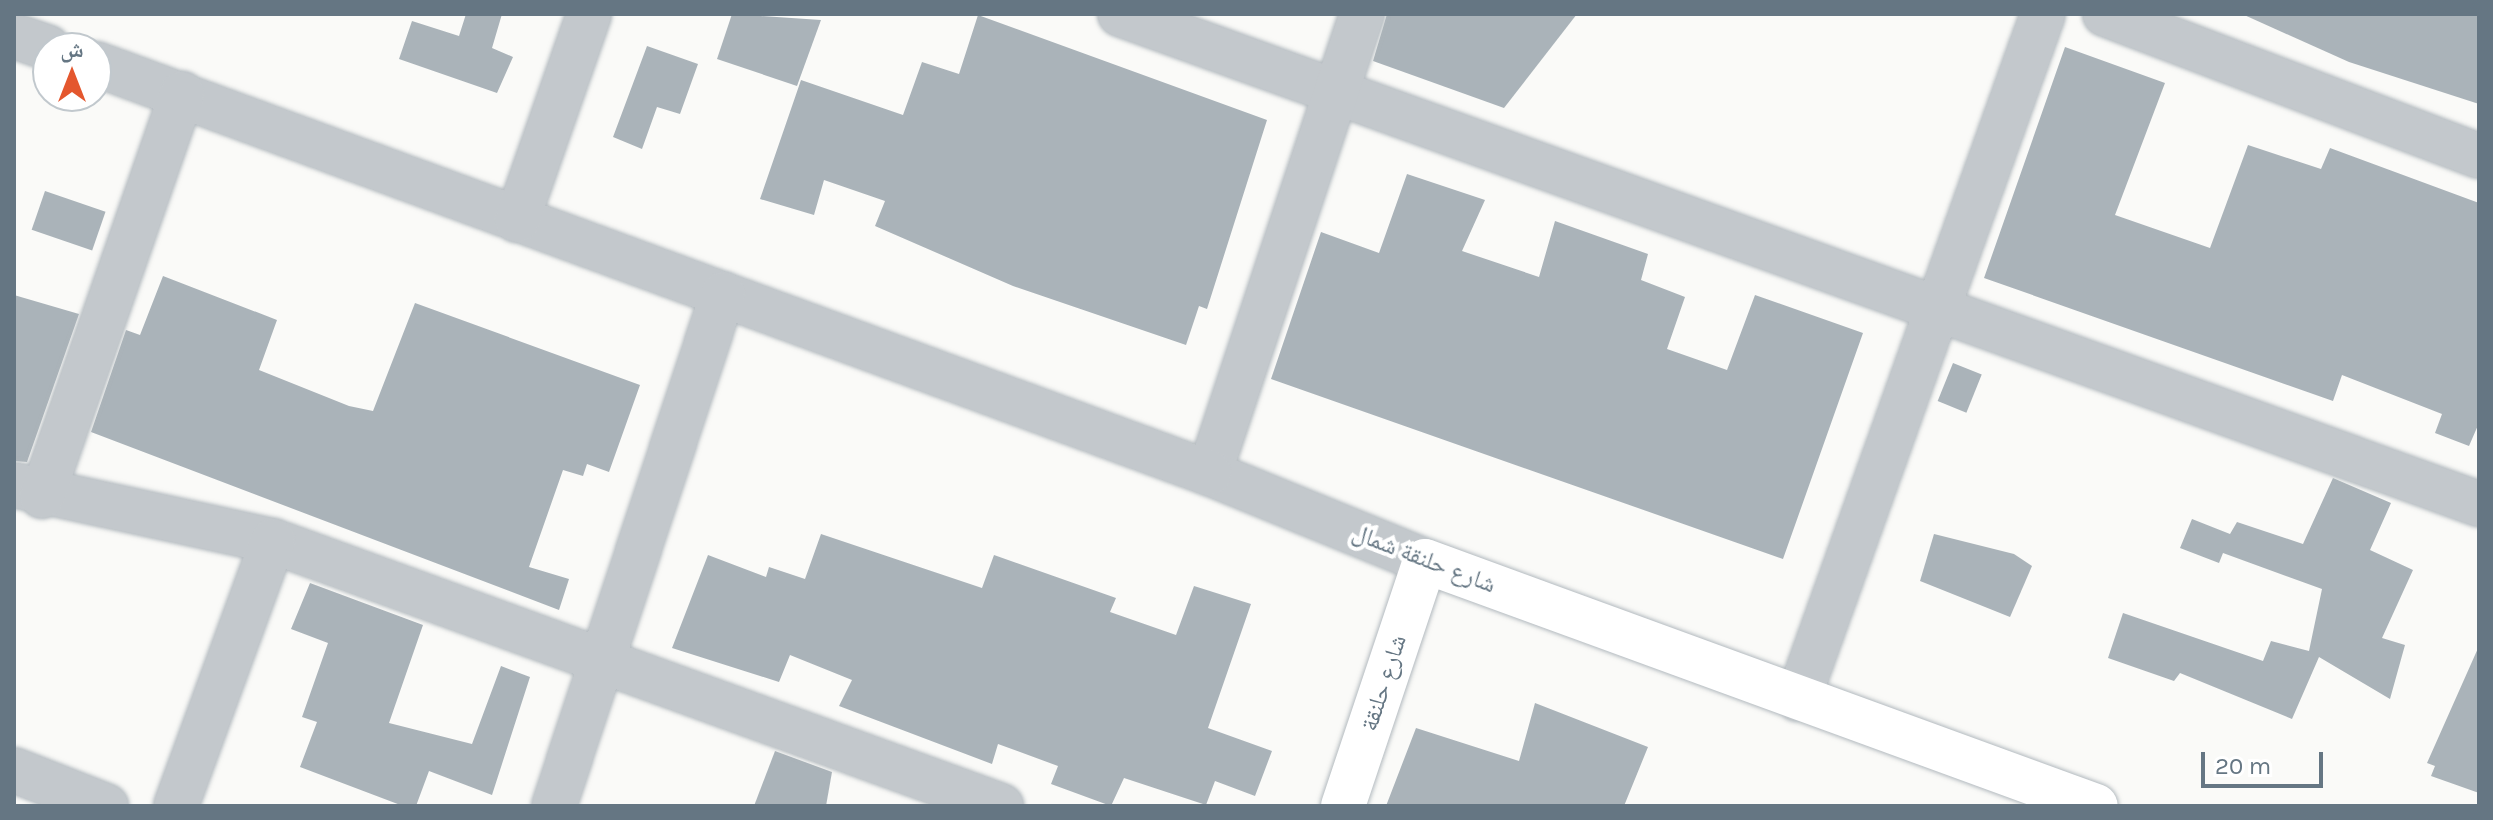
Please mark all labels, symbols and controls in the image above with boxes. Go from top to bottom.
north arrow [32,32,112,112]
text: ش [60,37,84,63]
street label: شارع حلنقة شمال [1348,518,1500,600]
street label: شارع حلنقة [1355,631,1413,735]
scale bar [2205,736,2327,786]
text: 20 m [2215,752,2271,780]

